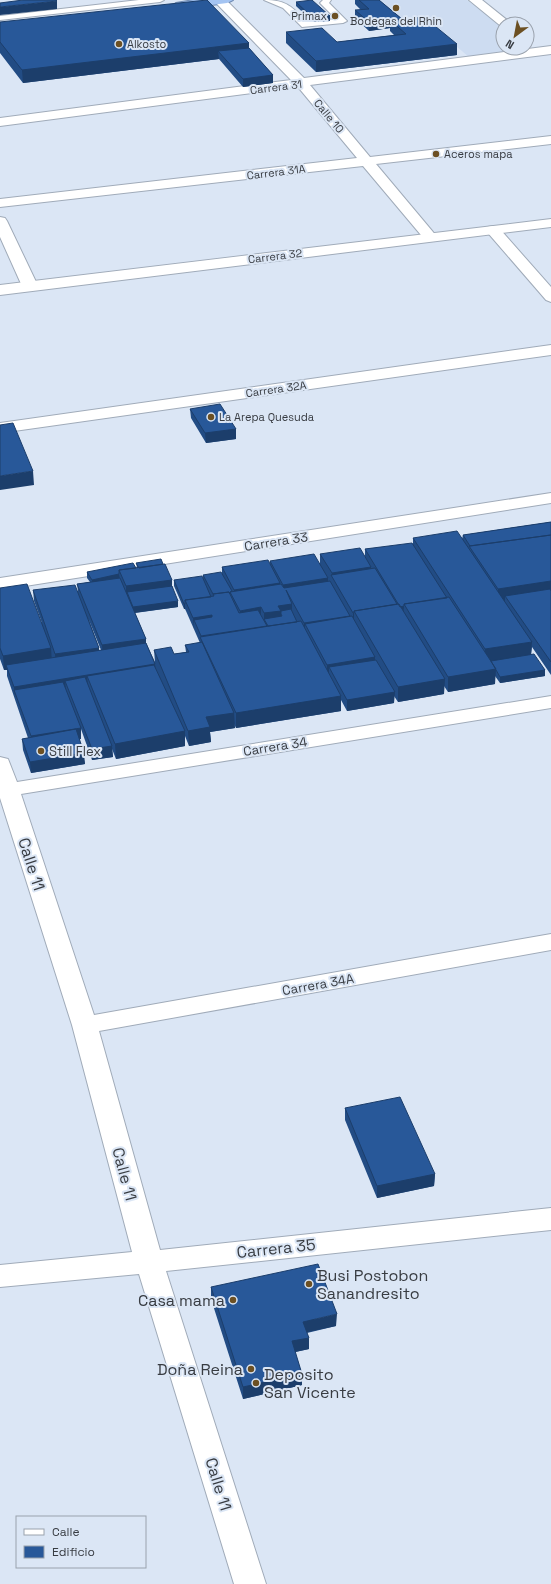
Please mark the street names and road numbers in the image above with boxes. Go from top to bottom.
street label: Carrera 31 [249,77,303,97]
street label: Calle 10 [311,96,347,136]
street label: Carrera 31A [246,161,306,183]
street label: Carrera 32 [247,246,303,266]
street label: Carrera 32A [245,378,307,400]
street label: Carrera 33 [243,528,309,555]
street label: Carrera 34 [242,733,308,760]
street label: Calle 11 [13,835,50,893]
street label: Carrera 34A [281,970,355,999]
street label: Calle 11 [107,1145,142,1203]
street label: Carrera 35 [236,1234,316,1263]
street label: Calle 11 [201,1455,236,1513]

